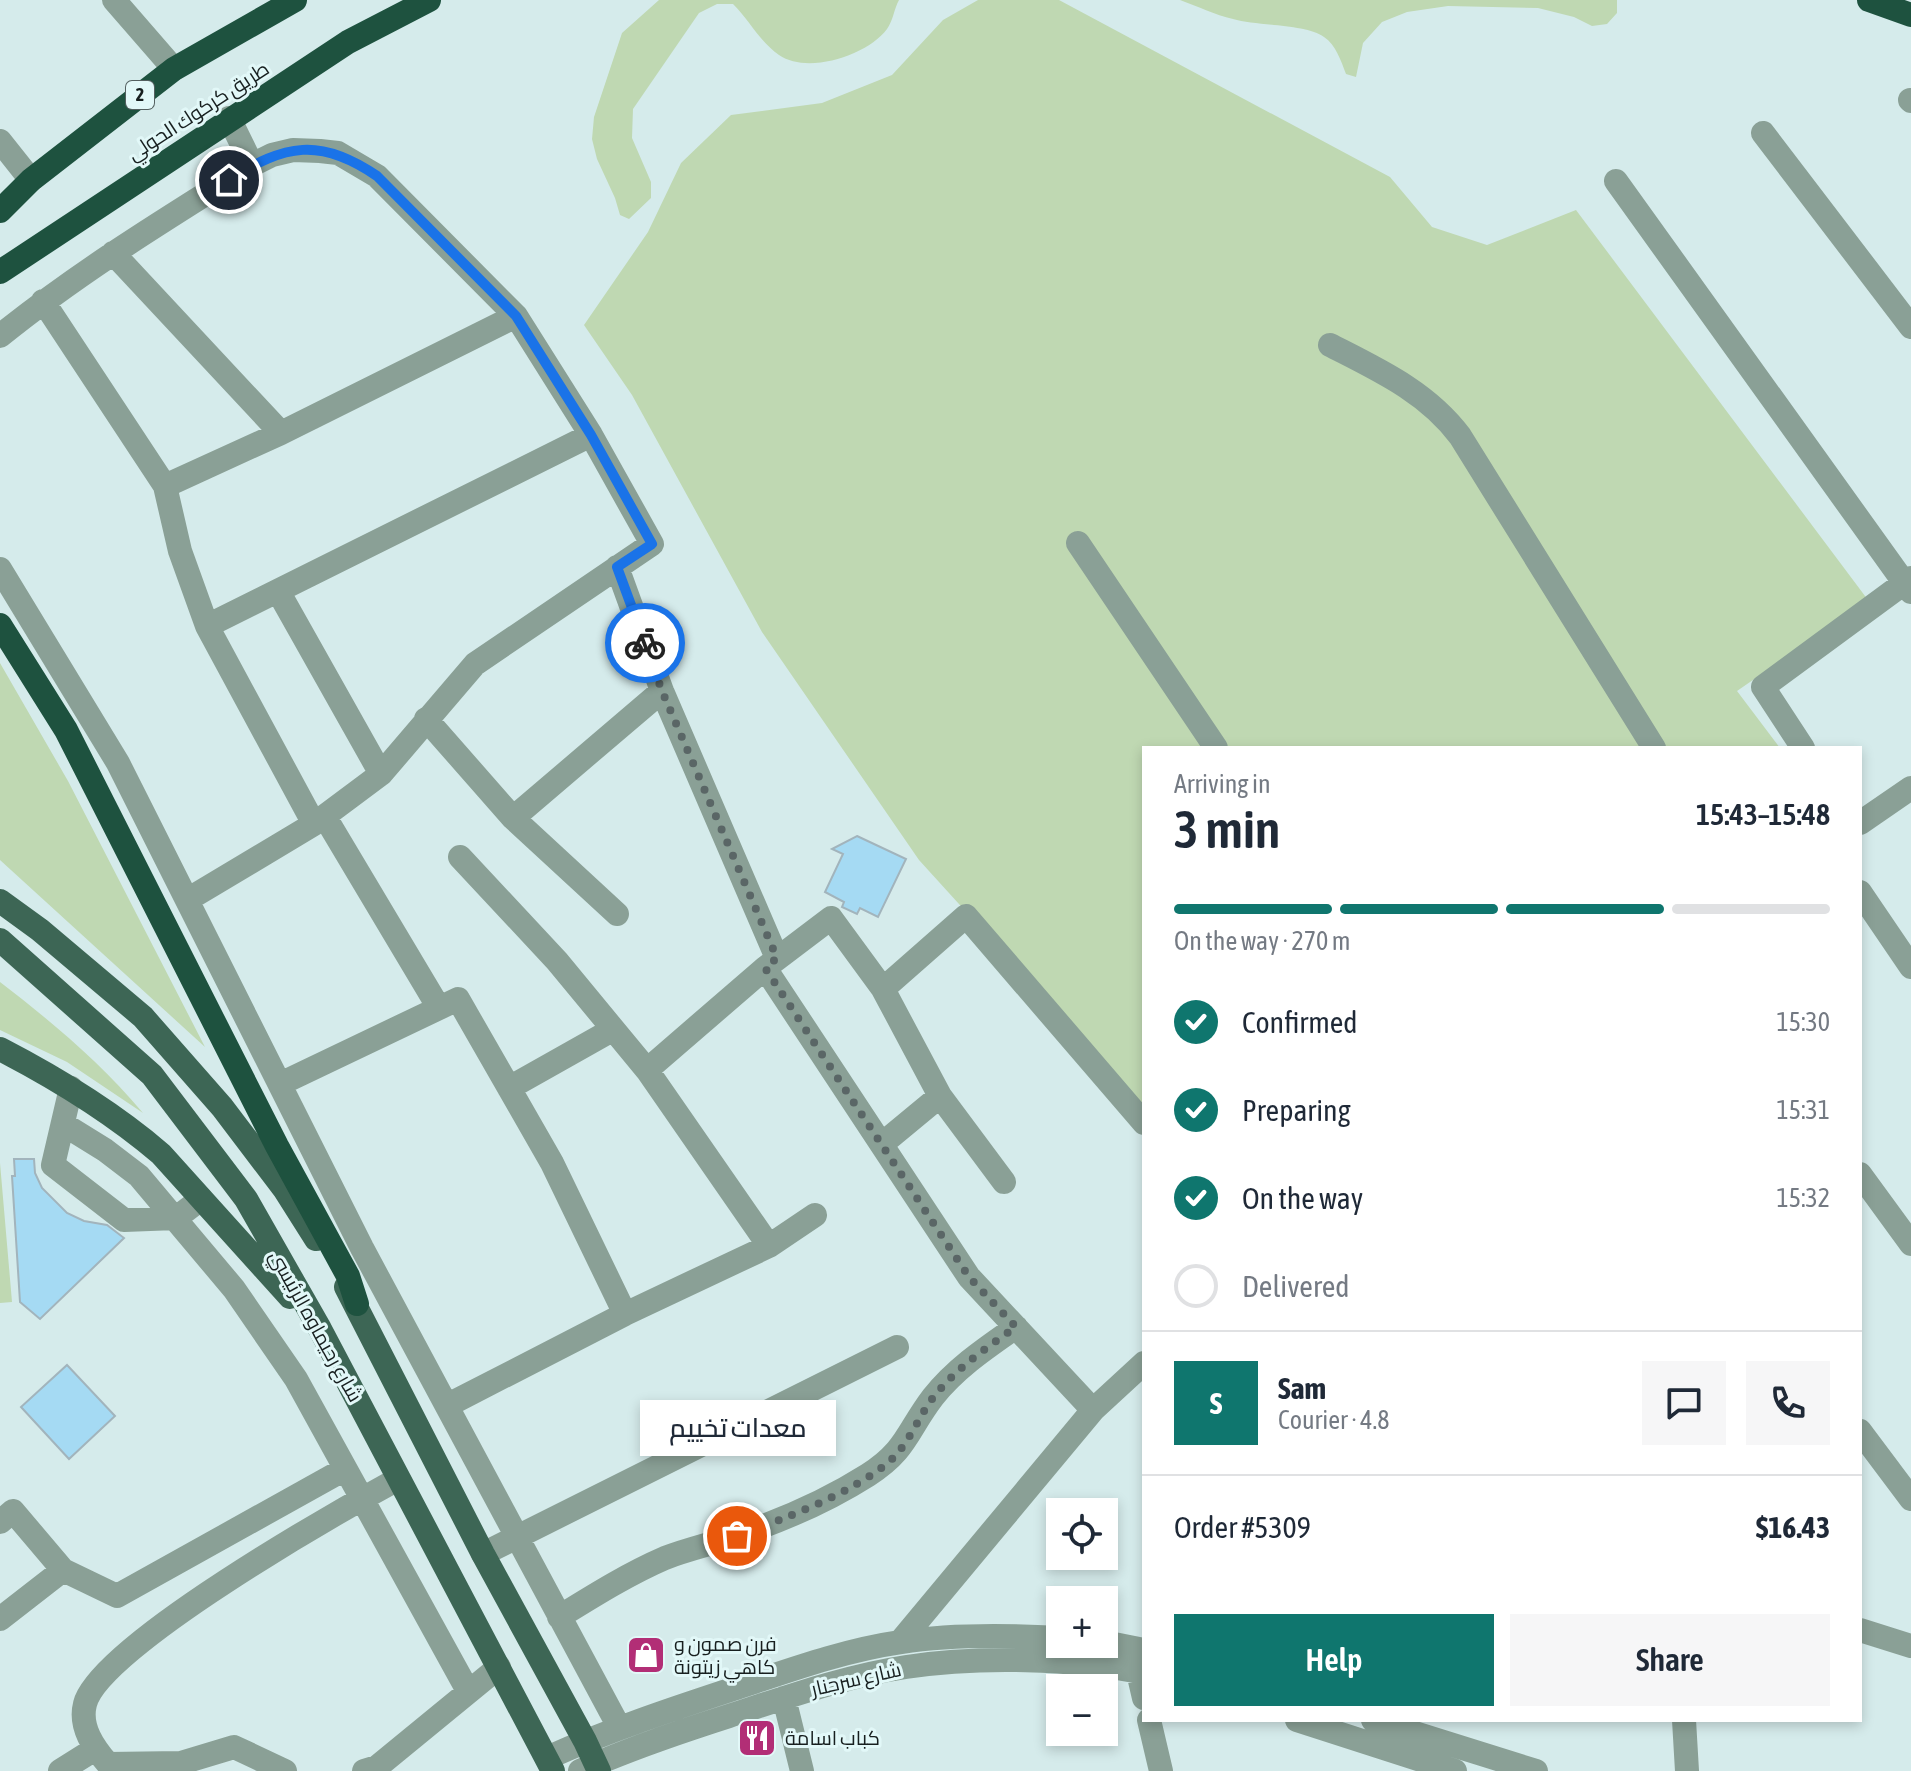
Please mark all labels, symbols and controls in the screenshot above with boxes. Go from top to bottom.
street label: طريق كركوك الحولي [123,56,276,169]
road number: 2 [126,81,154,109]
pin [195,146,263,214]
icon: home [207,158,251,202]
courier [605,603,685,683]
icon: bike [623,621,667,665]
text: Arriving in [1174,769,1271,799]
text: 15:43–15:48 [1696,797,1830,831]
text: 3 min [1174,799,1280,859]
text: On the way · 270 m [1174,926,1351,956]
icon: check [1174,1000,1218,1044]
text: Confirmed [1242,1005,1357,1039]
text: 15:30 [1776,1007,1830,1037]
icon: check [1174,1088,1218,1132]
text: Preparing [1242,1093,1351,1127]
text: 15:31 [1776,1095,1830,1125]
icon: check [1174,1176,1218,1220]
text: On the way [1242,1181,1363,1215]
text: 15:32 [1776,1183,1830,1213]
street label: شارع رحيماوه الرئيسي [262,1246,368,1407]
text: Delivered [1242,1269,1350,1303]
button: chat [1642,1361,1726,1445]
button: phone [1746,1361,1830,1445]
text: Sam [1278,1371,1326,1405]
text: S [1210,1386,1222,1420]
callout: معدات تخييم [639,1400,835,1456]
text: Courier · 4.8 [1278,1405,1389,1435]
text: معدات تخييم [669,1413,807,1443]
map controls [1046,1498,1118,1746]
button: locate [1046,1498,1118,1570]
pin [703,1502,771,1570]
text: Order #5309 [1174,1510,1311,1544]
text: $16.43 [1756,1510,1830,1544]
icon: bag [715,1514,759,1558]
button: + [1046,1586,1118,1658]
button: Help [1174,1614,1494,1706]
button: Share [1510,1614,1830,1706]
place label: فرن صمون و كاهي زيتونة [674,1632,777,1683]
shop icon: فرن صمون و كاهي زيتونة [625,1634,667,1676]
street label: شارع سرجنار [808,1657,904,1703]
button: − [1046,1674,1118,1746]
restaurant icon: كباب اسامة [736,1717,778,1759]
place label: كباب اسامة [785,1726,880,1749]

